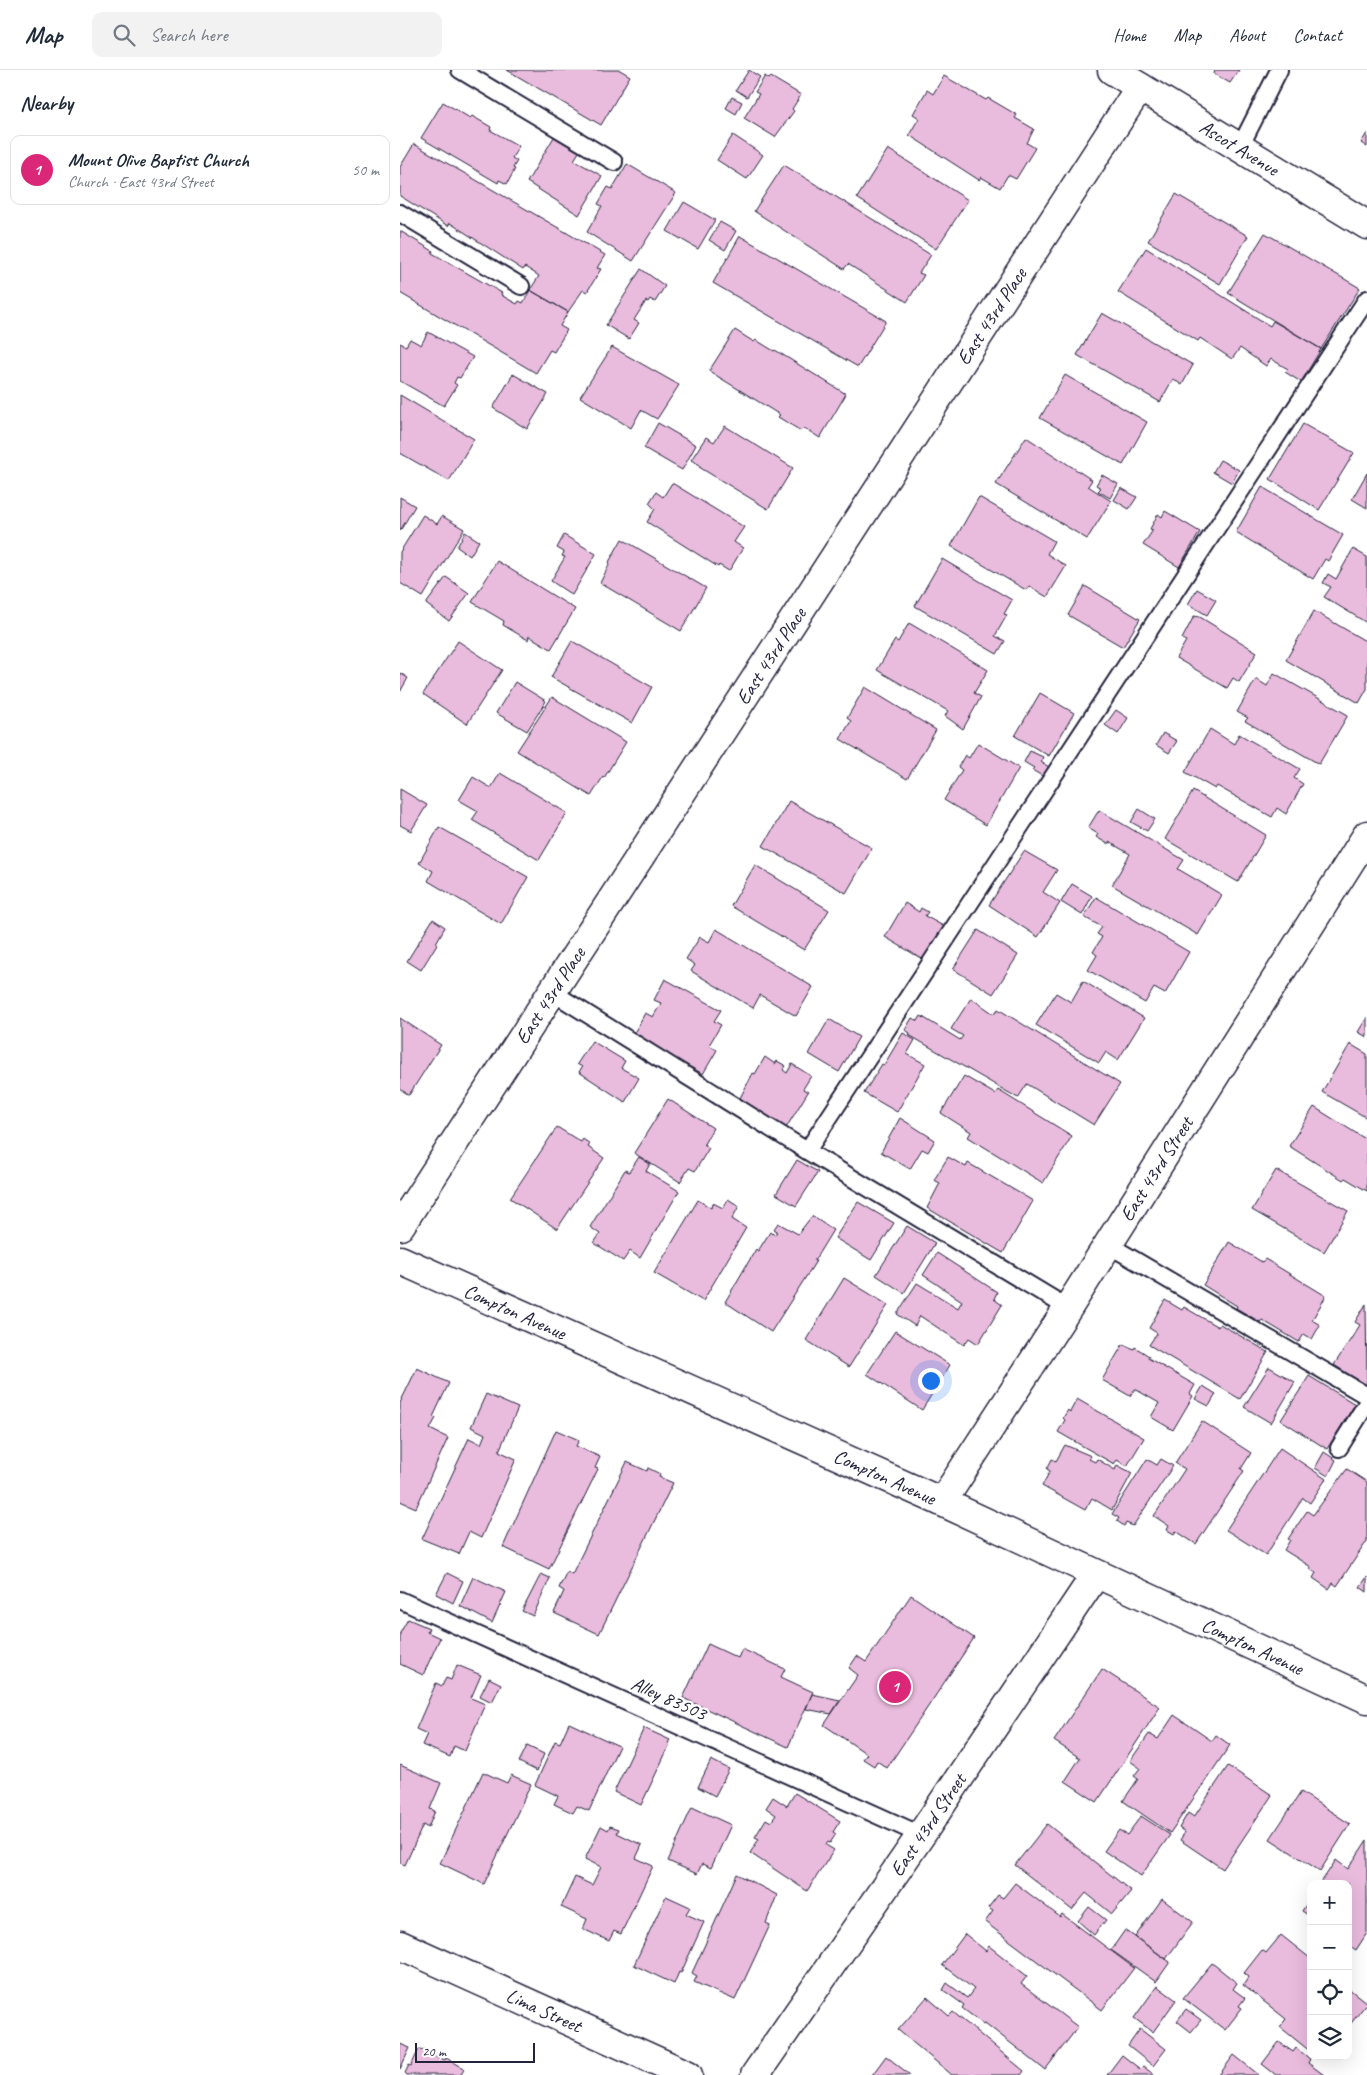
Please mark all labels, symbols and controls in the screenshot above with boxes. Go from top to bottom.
search box [92,12,442,57]
text: Map [25,20,62,50]
icon: search [110,21,138,49]
text: Search here [150,23,228,47]
text: Home [1113,24,1146,46]
text: Map [1174,24,1201,46]
text: About [1229,24,1265,46]
text: Contact [1293,24,1342,46]
text: Nearby [20,90,73,116]
street label: Ascot Avenue [1195,114,1285,182]
text: Mount Olive Baptist Church [68,148,249,172]
text: 1 [33,160,41,180]
text: 50 m [352,160,379,180]
text: Church · East 43rd Street [68,172,214,192]
street label: East 43rd Place [951,262,1033,370]
street label: East 43rd Place [730,602,812,709]
street label: East 43rd Place [510,941,592,1049]
street label: East 43rd Street [1114,1110,1200,1226]
street label: Compton Avenue [460,1278,571,1346]
your location [918,1368,944,1394]
street label: Compton Avenue [830,1443,941,1511]
street label: Compton Avenue [1198,1612,1308,1681]
pin: 1 [879,1668,911,1706]
street label: Alley 83503 [627,1671,712,1727]
street label: East 43rd Street [884,1767,973,1881]
map controls [1307,1880,1352,2060]
button: + [1307,1880,1352,1925]
button: − [1307,1925,1352,1970]
button: locate [1307,1970,1352,2015]
street label: Lima Street [502,1983,587,2039]
button: layers [1307,2015,1352,2060]
scale bar [415,2040,535,2063]
text: 20 m [422,2043,446,2060]

